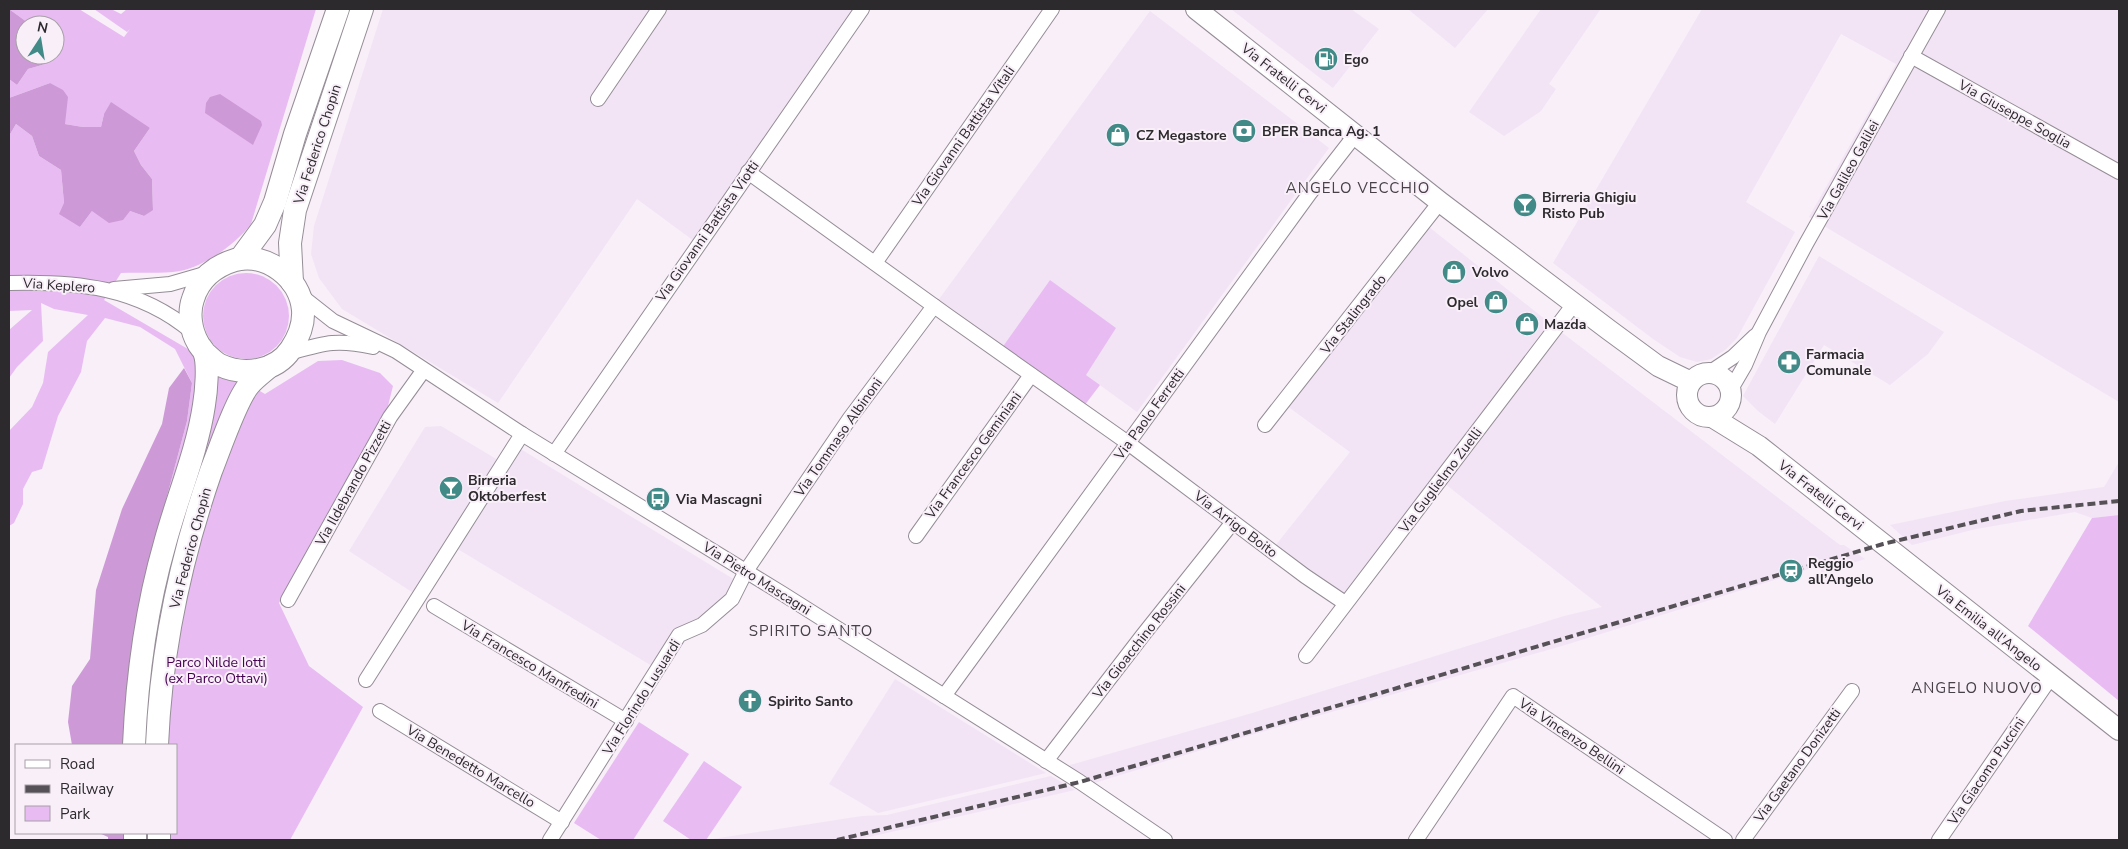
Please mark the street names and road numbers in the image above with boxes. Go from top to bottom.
street label: Via Fratelli Cervi [1236,38,1330,118]
street label: Via Giovanni Battista Vitali [907,62,1019,211]
street label: Via Giuseppe Soglia [1954,75,2075,153]
street label: Via Federico Chopin [289,82,346,207]
street label: Via Galileo Galilei [1813,117,1884,225]
street label: Via Giovanni Battista Viotti [651,157,763,306]
street label: Via Stalingrado [1316,270,1391,359]
street label: Via Keplero [21,273,96,298]
street label: Via Paolo Ferretti [1109,365,1189,464]
street label: Via Tommaso Albinoni [790,374,887,501]
street label: Via Francesco Geminiani [920,388,1026,523]
street label: Via Ildebrando Pizzetti [311,417,396,550]
street label: Via Guglielmo Zuelli [1394,424,1486,538]
street label: Via Fratelli Cervi [1773,455,1867,535]
street label: Via Federico Chopin [165,485,216,612]
street label: Via Arrigo Boito [1189,486,1282,562]
street label: Via Pietro Mascagni [698,537,814,619]
street label: Via Gioacchino Rossini [1088,580,1190,703]
street label: Via Emilia all'Angelo [1931,580,2046,676]
street label: Via Francesco Manfredini [457,615,602,713]
street label: Via Florindo Lusuardi [598,636,685,759]
street label: Via Vincenzo Bellini [1514,693,1628,779]
street label: Via Gaetano Donizetti [1749,704,1845,827]
street label: Via Giacomo Puccini [1943,714,2030,830]
street label: Via Benedetto Marcello [402,720,539,812]

